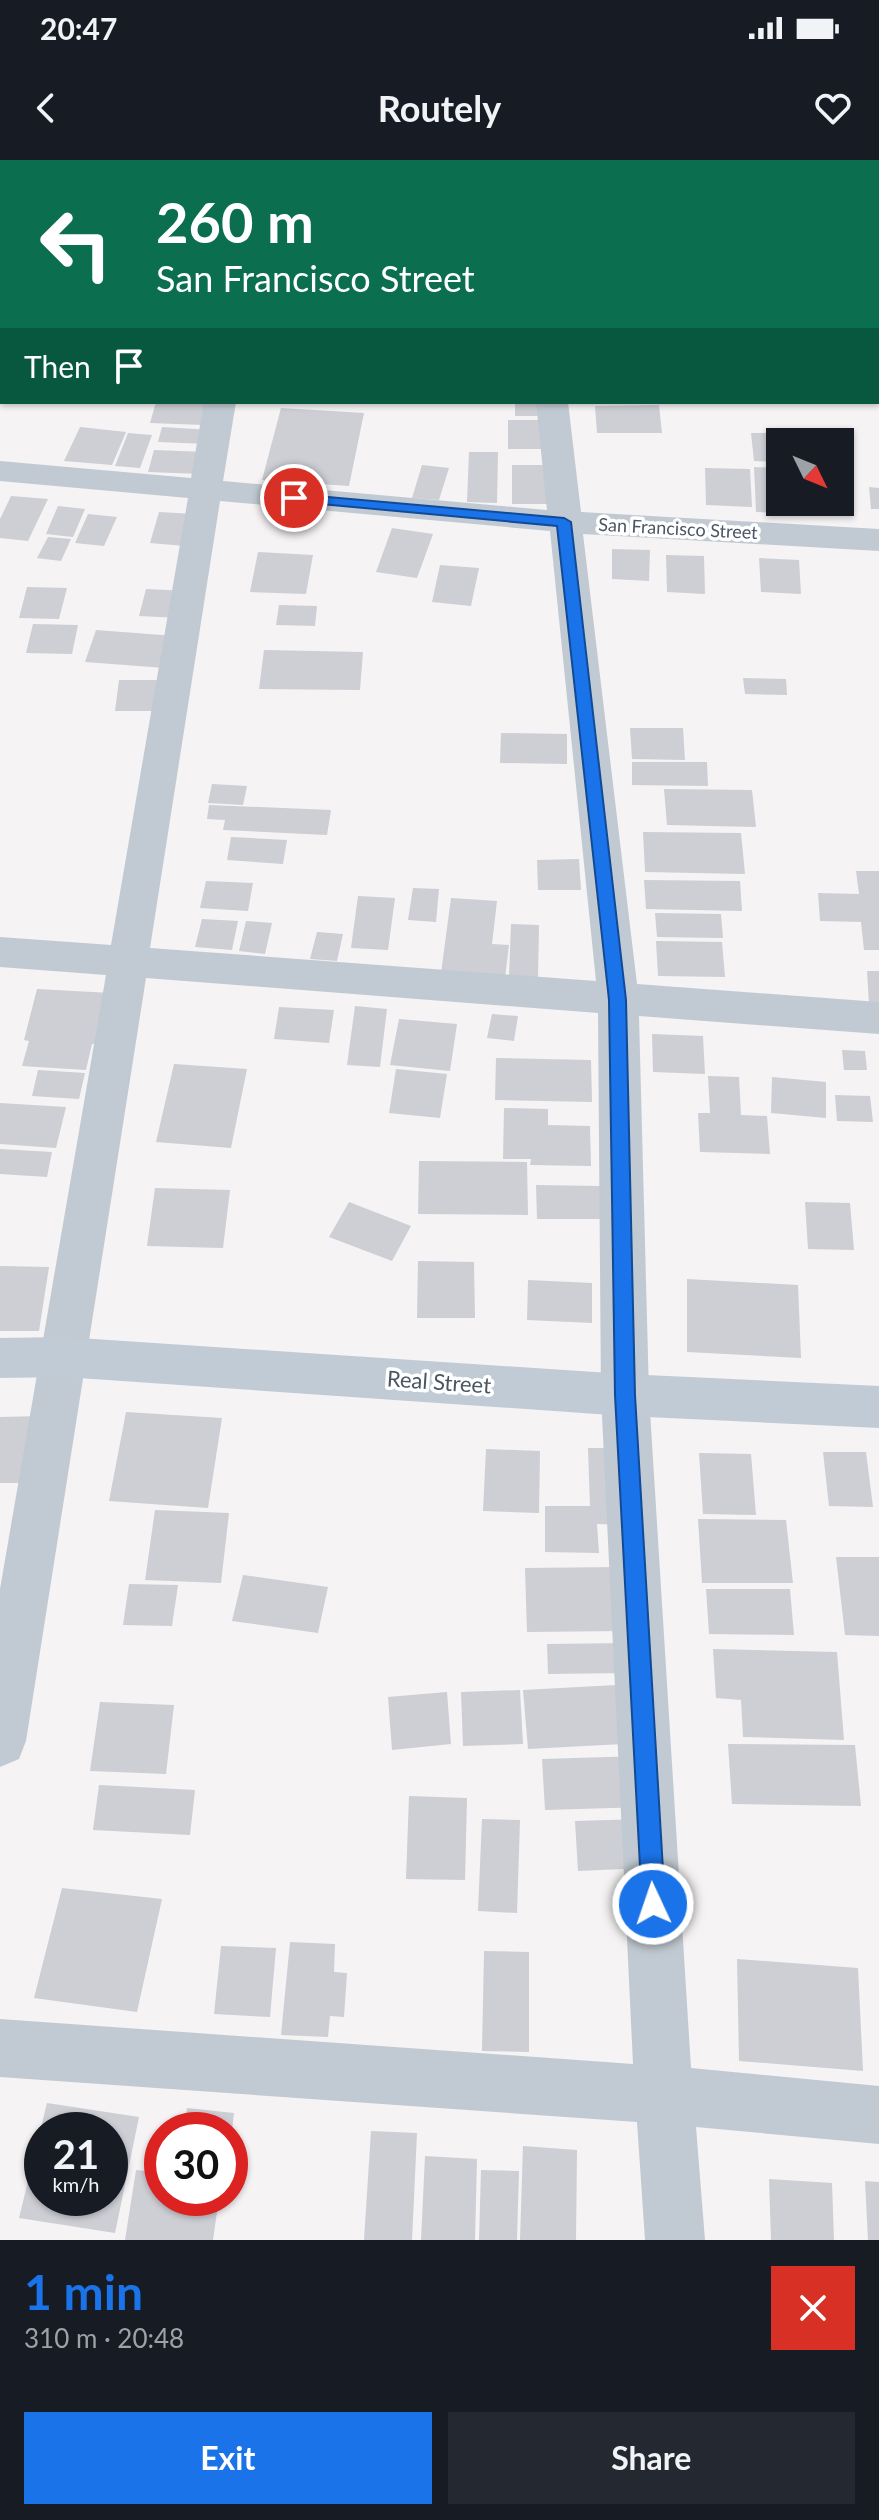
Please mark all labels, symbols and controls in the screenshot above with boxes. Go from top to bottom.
text: 20:47 [40,10,117,46]
icon: back [24,86,68,130]
text: Routely [378,86,501,130]
icon: heart [811,86,855,130]
text: 260 m [156,188,314,255]
icon: left [24,192,128,296]
text: San Francisco Street [156,256,475,300]
icon: arrive [107,344,151,388]
text: Then [24,348,91,384]
north arrow [766,428,854,516]
map controls [766,428,854,516]
pin [260,464,328,532]
icon: arrive [272,476,316,520]
street label: San Francisco Street [598,513,759,543]
street label: Real Street [386,1364,492,1399]
position arrow [611,1862,695,1946]
speed limit sign: 30 [144,2112,248,2216]
text: 21 [53,2130,99,2178]
text: km/h [53,2172,99,2196]
text: 1 min [24,2263,143,2320]
button: close [771,2266,855,2350]
text: 310 m · 20:48 [24,2322,184,2354]
button: Exit [24,2412,432,2504]
button: Share [448,2412,855,2504]

